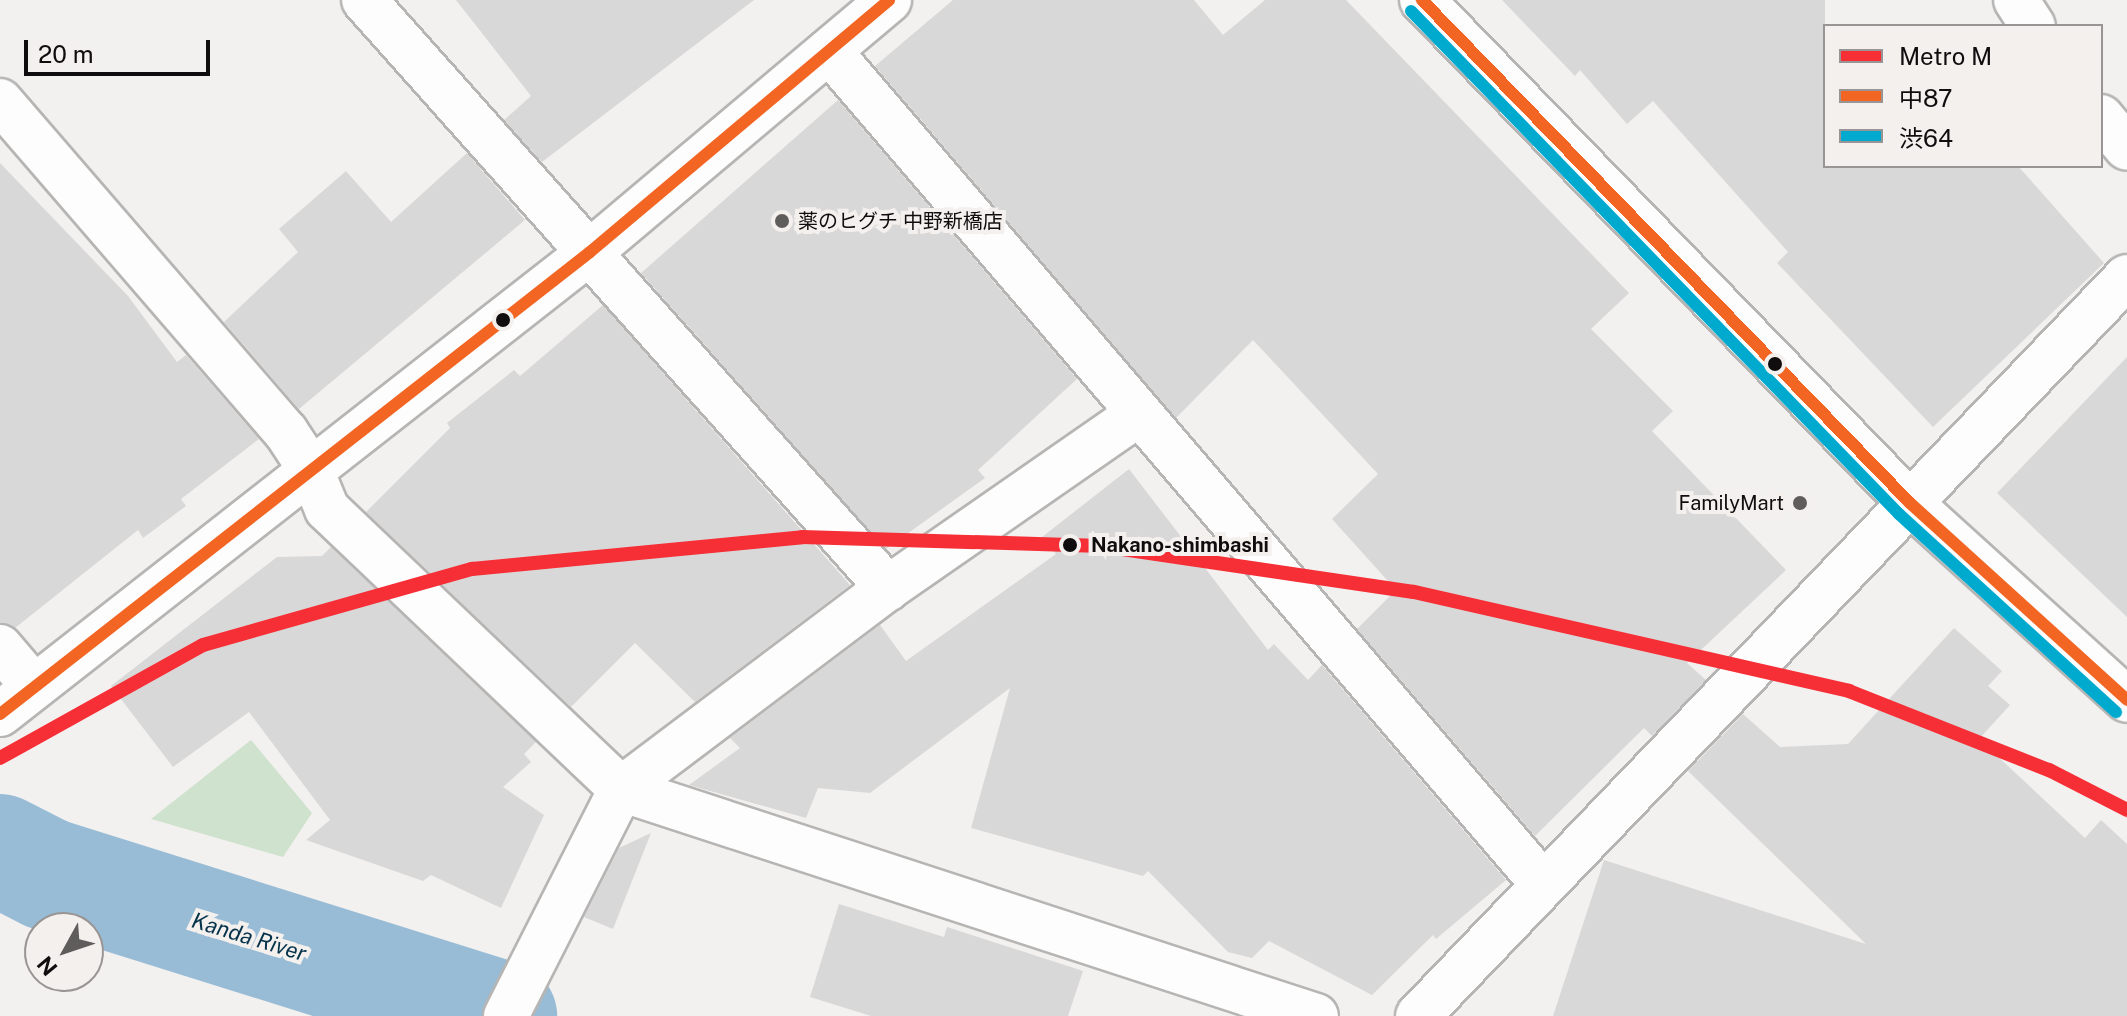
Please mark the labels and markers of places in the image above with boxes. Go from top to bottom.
place label: 薬のヒグチ 中野新橋店 [798,209,1003,233]
marker: 薬のヒグチ 中野新橋店 [773,212,791,230]
unlabelled marker [495,312,511,328]
unlabelled marker [1767,356,1783,372]
place label: FamilyMart [1679,491,1784,515]
marker: FamilyMart [1791,494,1809,512]
marker: Nakano-shimbashi [1056,531,1084,559]
place label: Nakano-shimbashi [1091,533,1269,557]

